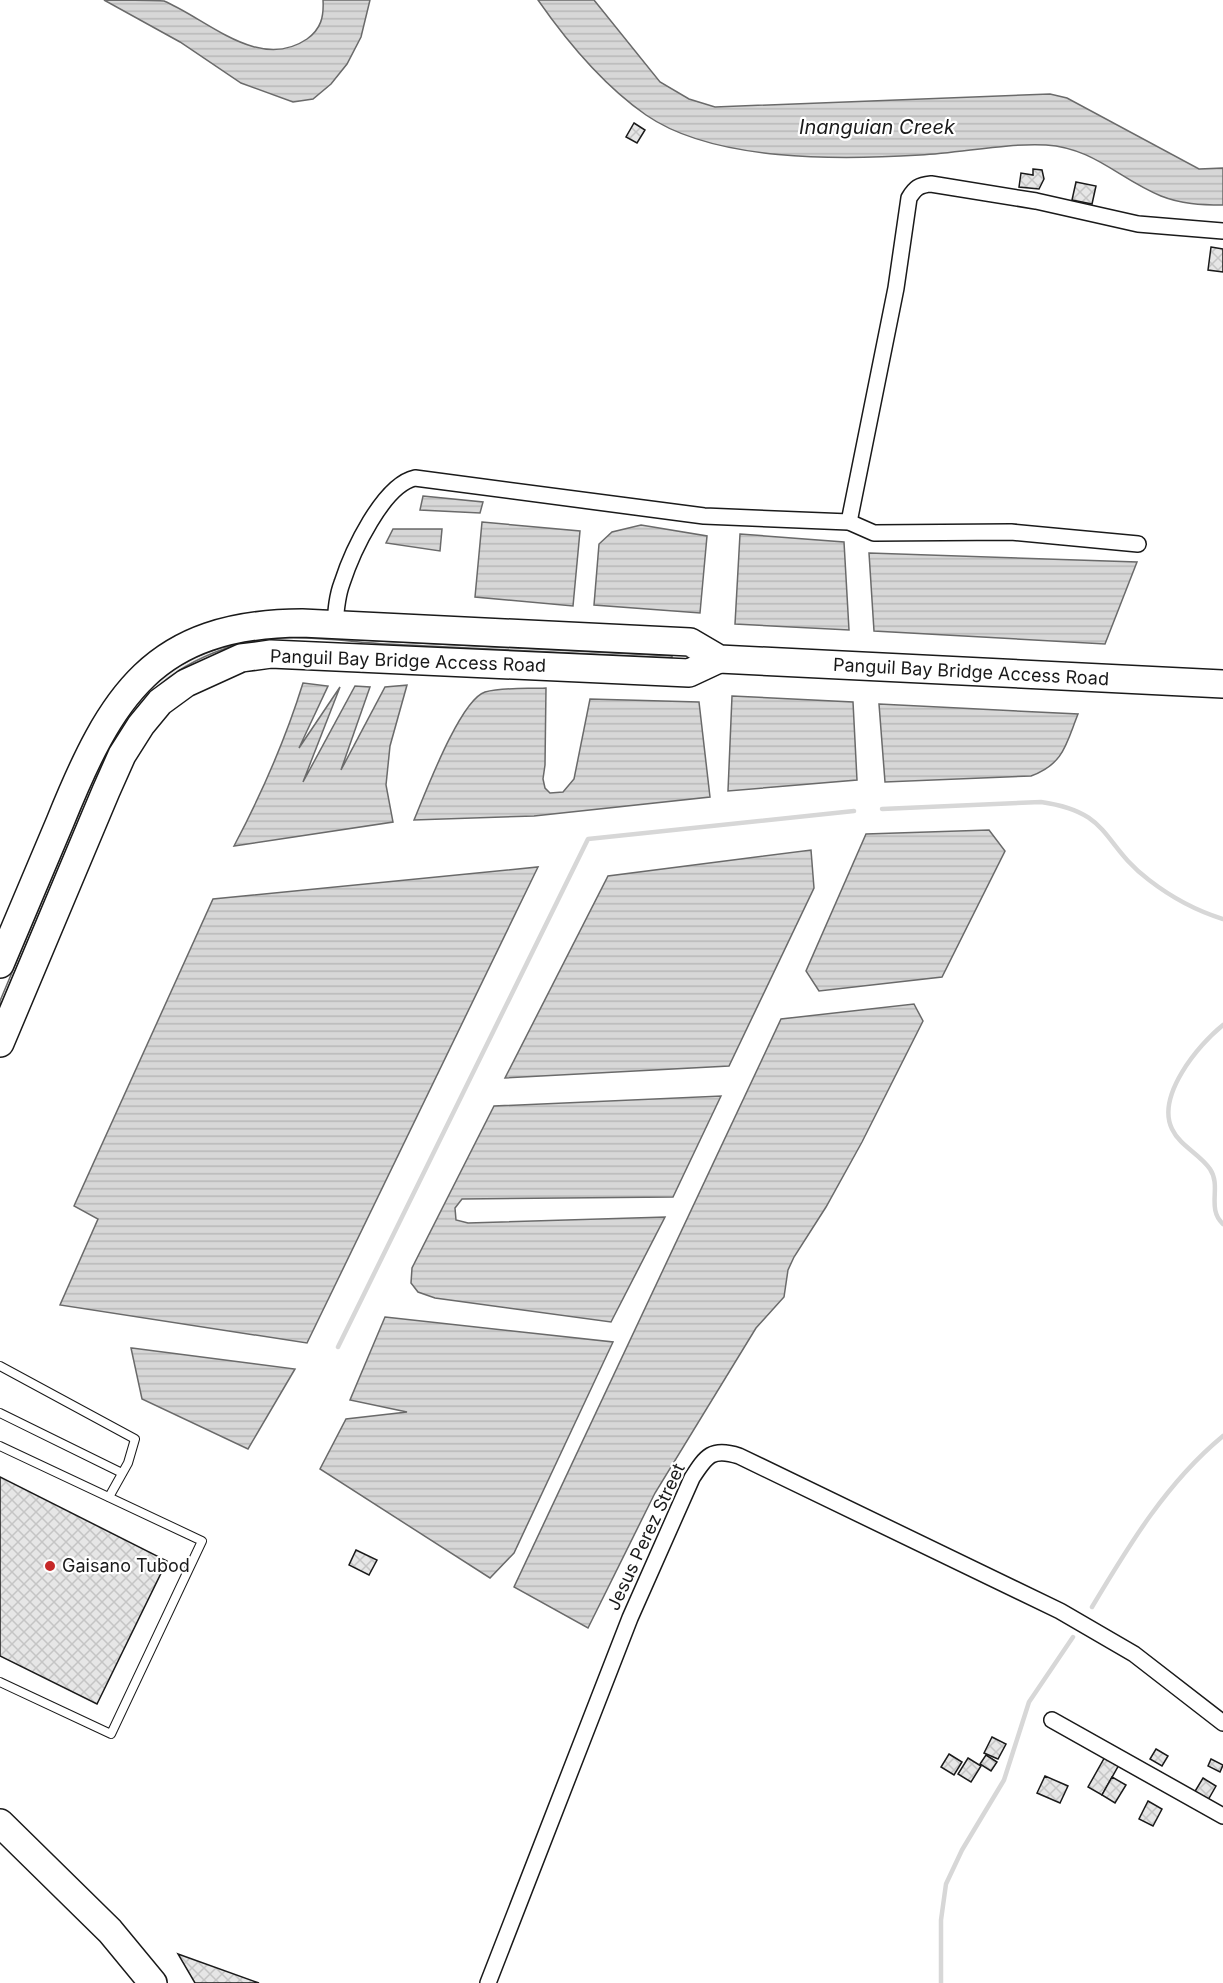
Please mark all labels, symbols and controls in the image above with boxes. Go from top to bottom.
water label: Inanguian Creek [799,115,956,139]
street label: Panguil Bay Bridge Access Road [270,645,546,676]
street label: Panguil Bay Bridge Access Road [833,654,1110,689]
street label: Jesus Perez Street [602,1460,689,1614]
place label: Gaisano Tubod [62,1555,190,1576]
marker: Gaisano Tubod [43,1559,57,1573]

